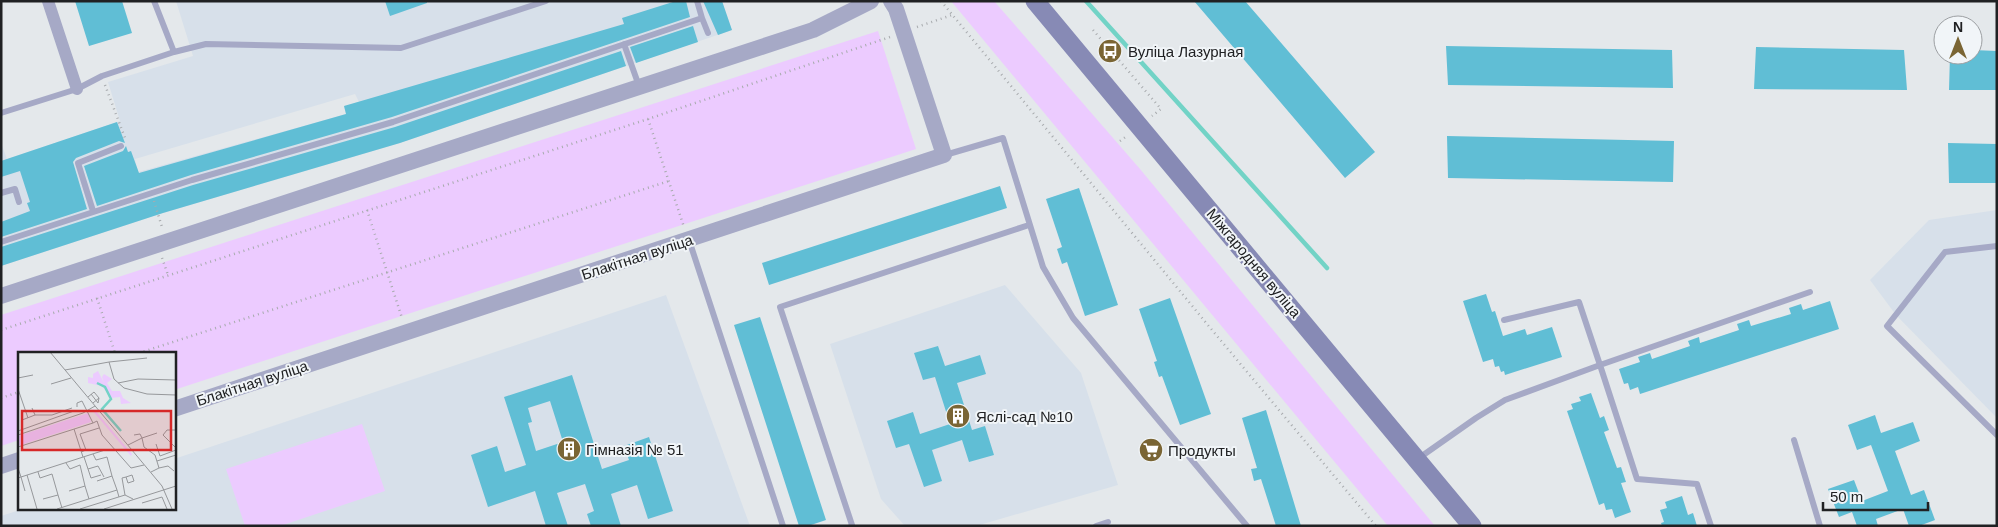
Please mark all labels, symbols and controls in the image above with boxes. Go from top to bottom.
north arrow [1933,15,1983,65]
text: N [1953,19,1963,35]
bus stop icon: Вуліца Лазурная [1097,38,1123,64]
place label: Вуліца Лазурная [1128,43,1243,60]
street label: Міжгародняя вуліца [1203,205,1305,321]
street label: Блакітная вуліца [579,231,696,283]
inset map [18,352,175,510]
street label: Блакітная вуліца [194,357,311,409]
building icon: Яслі-сад №10 [945,403,971,429]
place label: Яслі-сад №10 [976,408,1073,425]
building icon: Гімназія № 51 [556,436,582,462]
supermarket icon: Продукты [1138,437,1164,463]
place label: Гімназія № 51 [586,441,684,458]
place label: Продукты [1168,442,1236,459]
scale bar [1823,480,1928,512]
text: 50 m [1830,488,1863,505]

